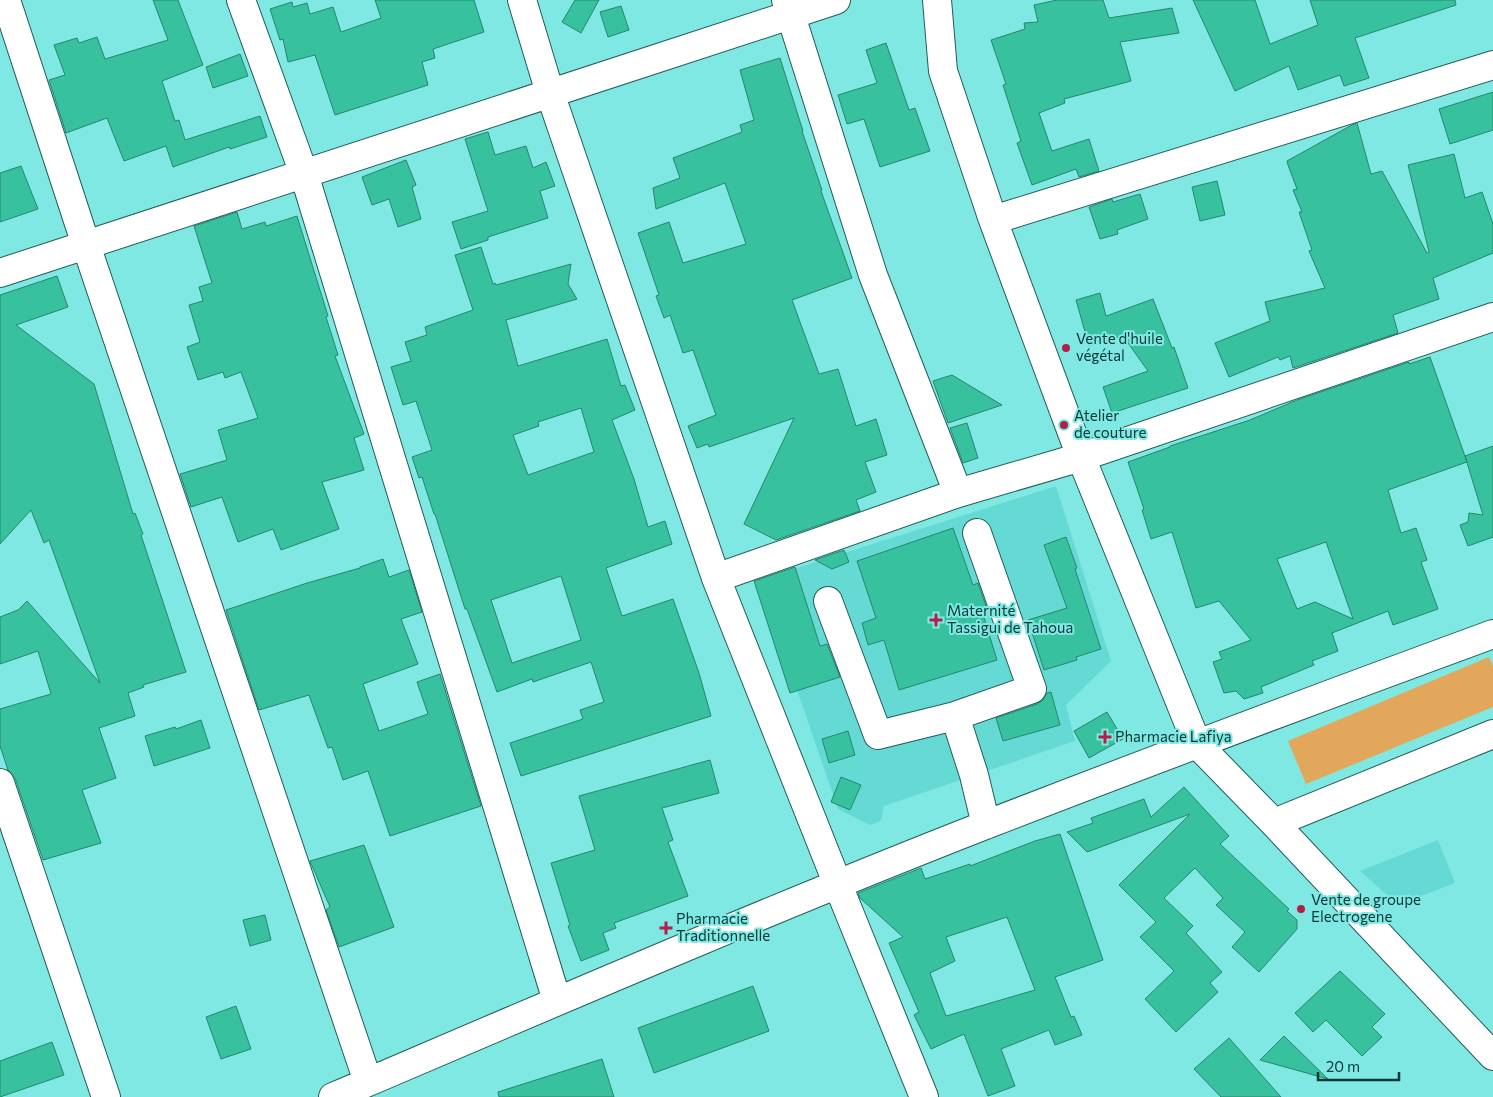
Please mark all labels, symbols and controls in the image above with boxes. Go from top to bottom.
place label: Vente d'huile végétal [1076,329,1163,364]
marker: Vente d'huile végétal [1060,342,1072,354]
place label: Atelier de couture [1074,406,1146,441]
marker: Atelier de couture [1058,419,1070,431]
place label: Maternité Tassigui de Tahoua [947,601,1073,636]
marker: Maternité Tassigui de Tahoua [929,613,943,627]
place label: Pharmacie Lafiya [1115,727,1232,745]
marker: Pharmacie Lafiya [1099,731,1111,743]
place label: Vente de groupe Electrogene [1311,890,1421,925]
marker: Vente de groupe Electrogene [1295,903,1307,915]
place label: Pharmacie Traditionnelle [676,909,770,944]
marker: Pharmacie Traditionnelle [660,922,672,934]
scale bar [1318,1050,1399,1082]
text: 20 m [1326,1057,1360,1075]

